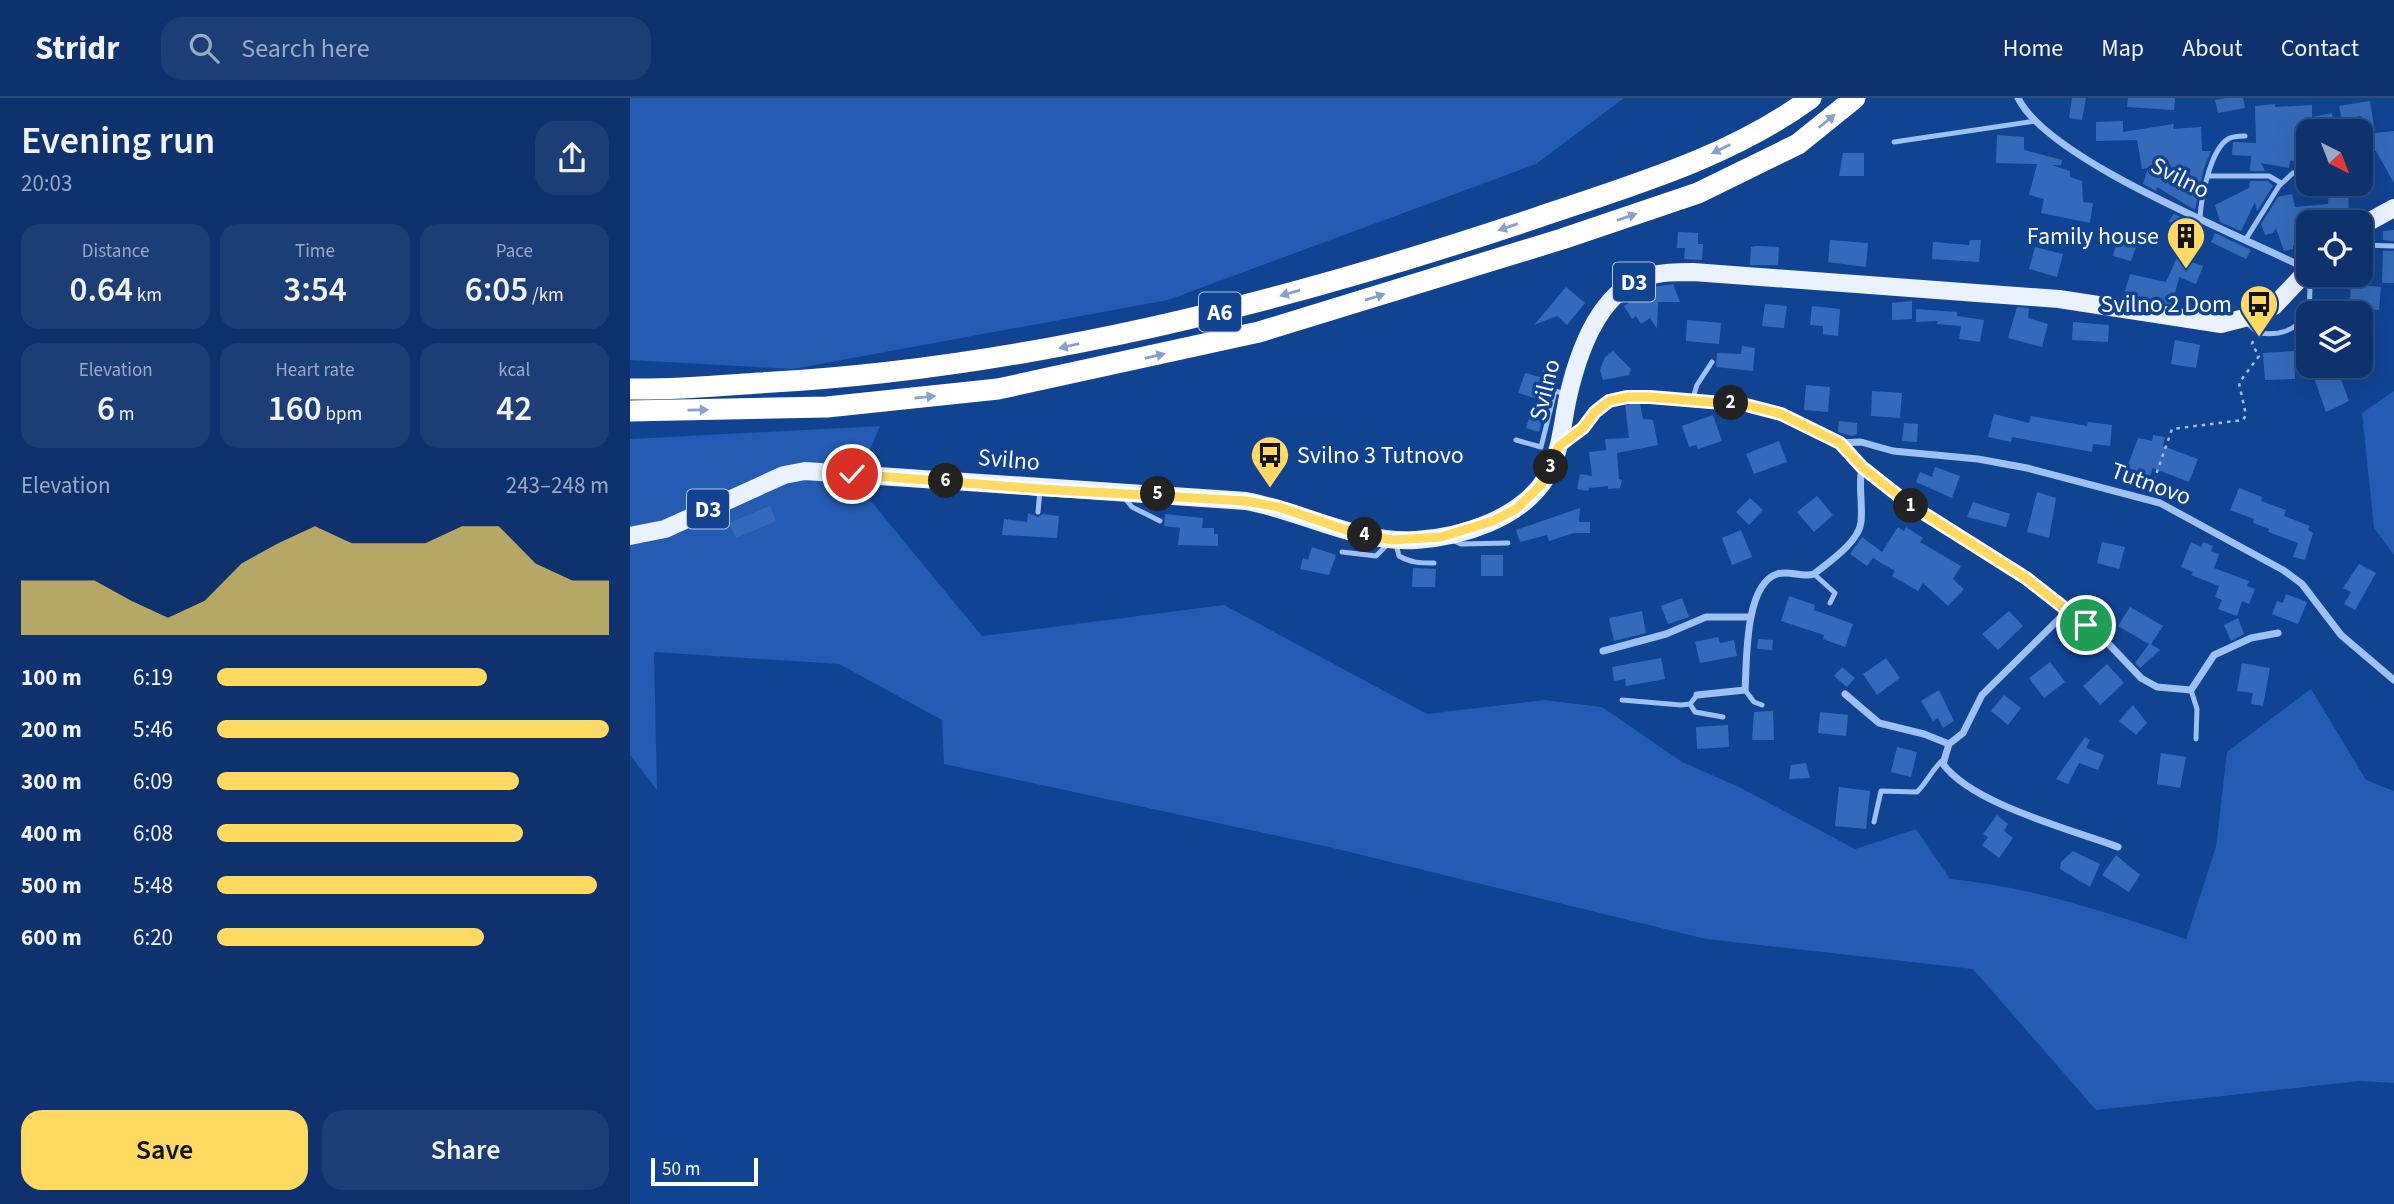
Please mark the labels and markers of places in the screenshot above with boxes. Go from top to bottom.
building icon: Family house [2165,215,2207,270]
place label: Family house [2027,219,2159,254]
bus stop icon: Svilno 2 Dom [2238,283,2280,338]
place label: Svilno 2 Dom [2101,287,2232,322]
pin: 2 [1714,386,1748,420]
bus stop icon: Svilno 3 Tutnovo [1249,434,1291,489]
place label: Svilno 3 Tutnovo [1297,438,1464,473]
pin [822,444,882,504]
pin: 3 [1534,450,1569,484]
pin: 6 [928,464,964,498]
pin: 5 [1140,476,1176,512]
pin: 1 [1894,488,1928,524]
pin: 4 [1348,518,1382,552]
pin [2056,595,2116,655]

